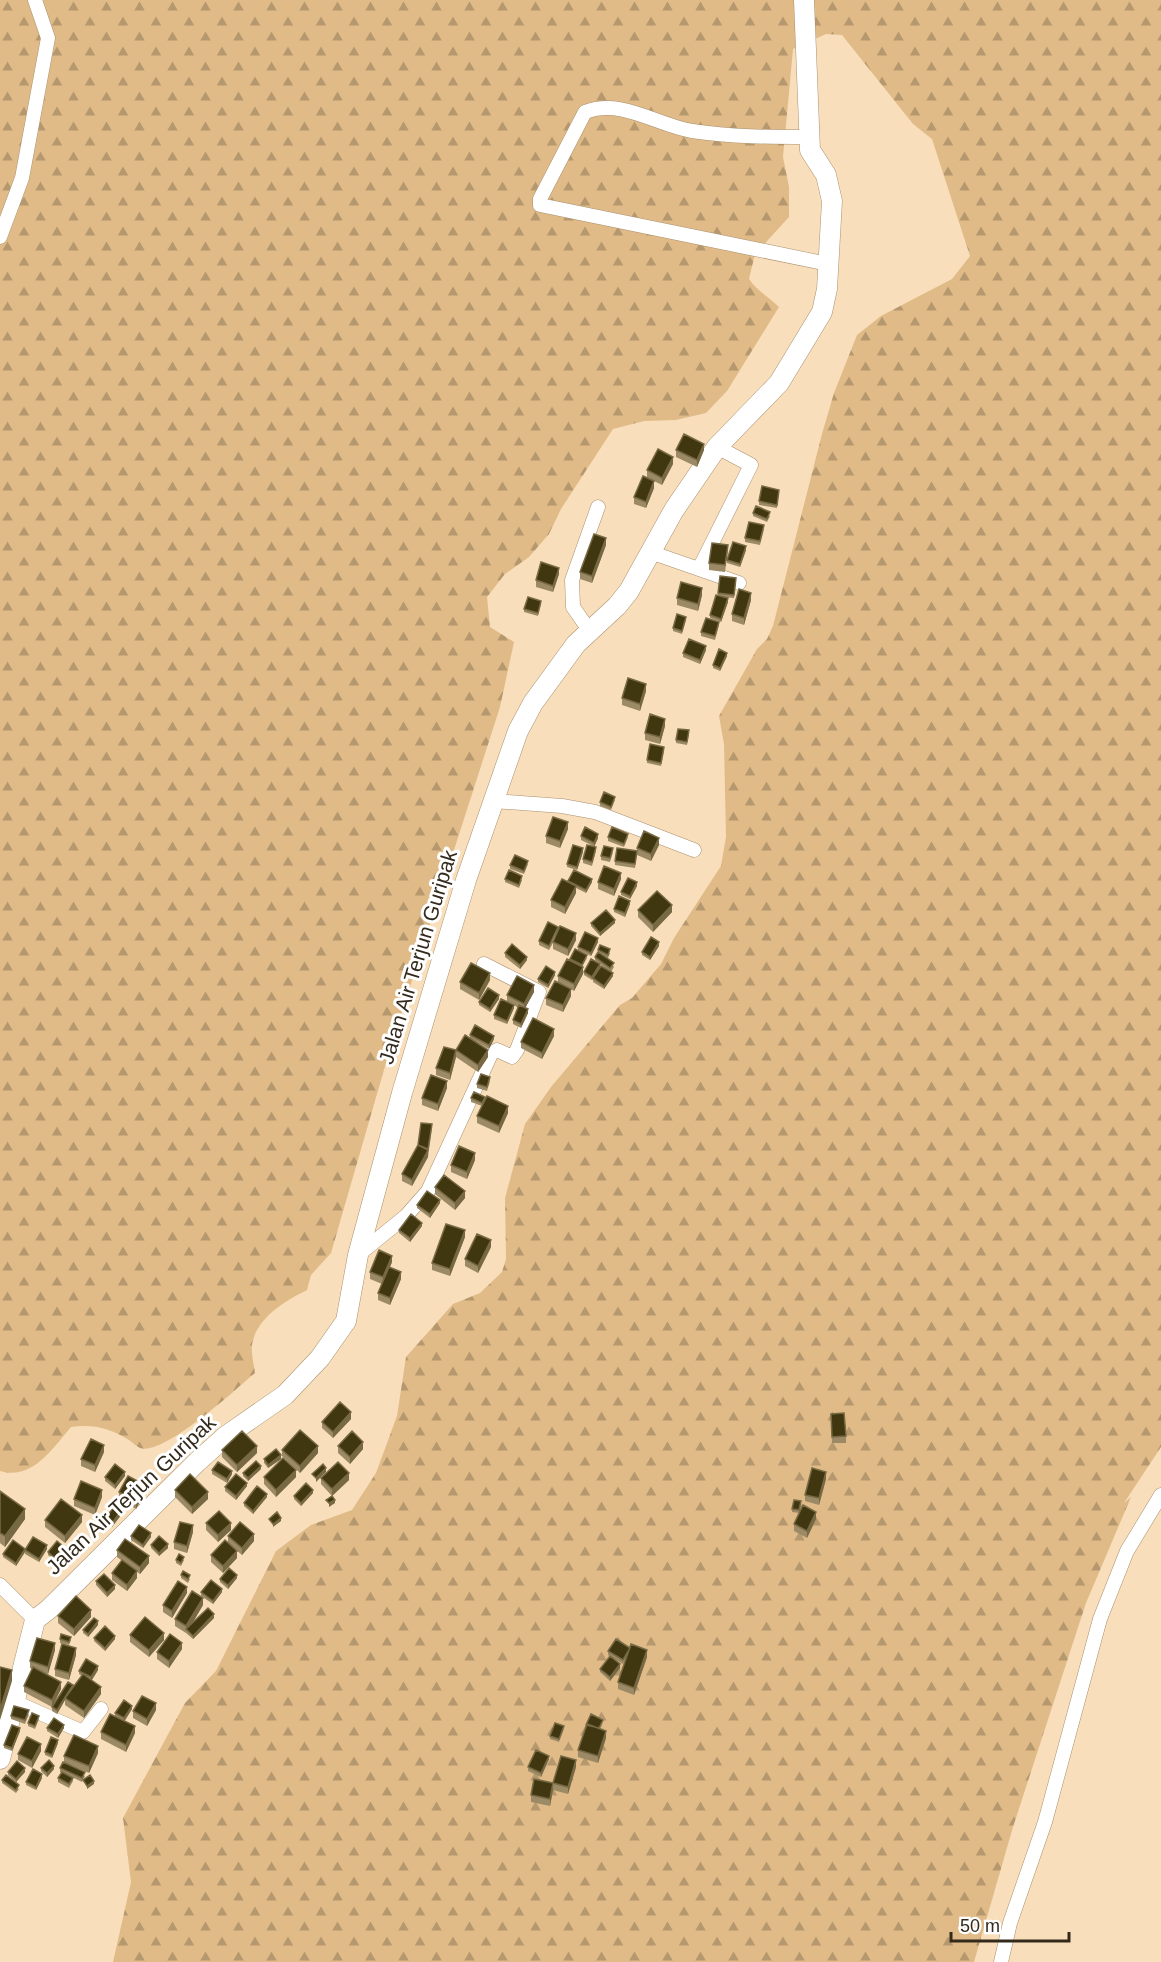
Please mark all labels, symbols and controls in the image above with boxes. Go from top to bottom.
street label: Jalan Air Terjun Guripak [374,847,461,1067]
street label: Jalan Air Terjun Guripak [41,1410,220,1579]
scale bar [951,1905,1070,1943]
text: 50 m [960,1916,1000,1936]

